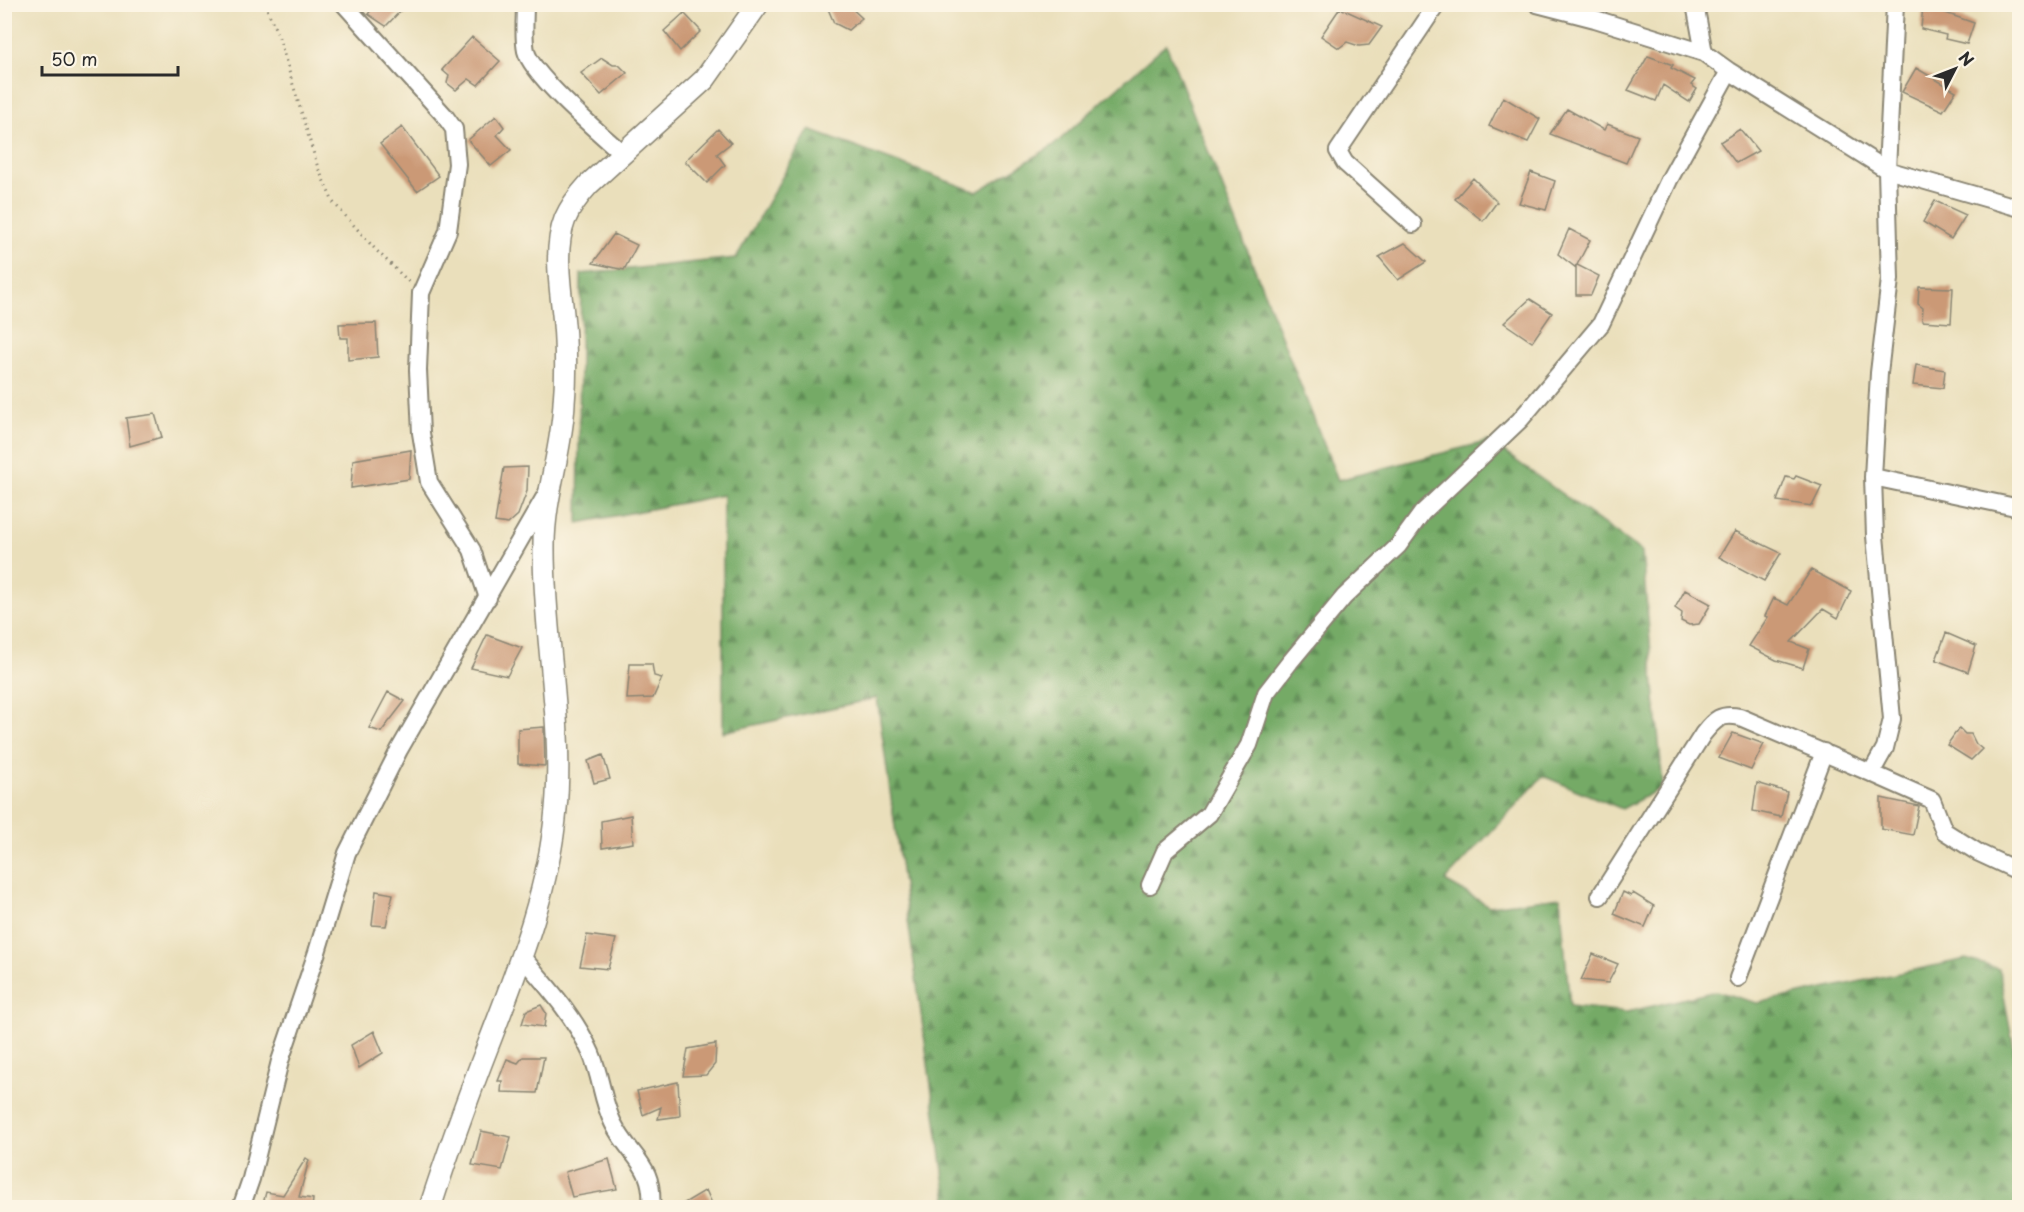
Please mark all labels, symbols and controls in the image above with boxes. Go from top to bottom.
scale bar [42,39,178,77]
north arrow [1925,39,1985,99]
text: 50 m [51,45,98,72]
text: N [1954,46,1980,71]

